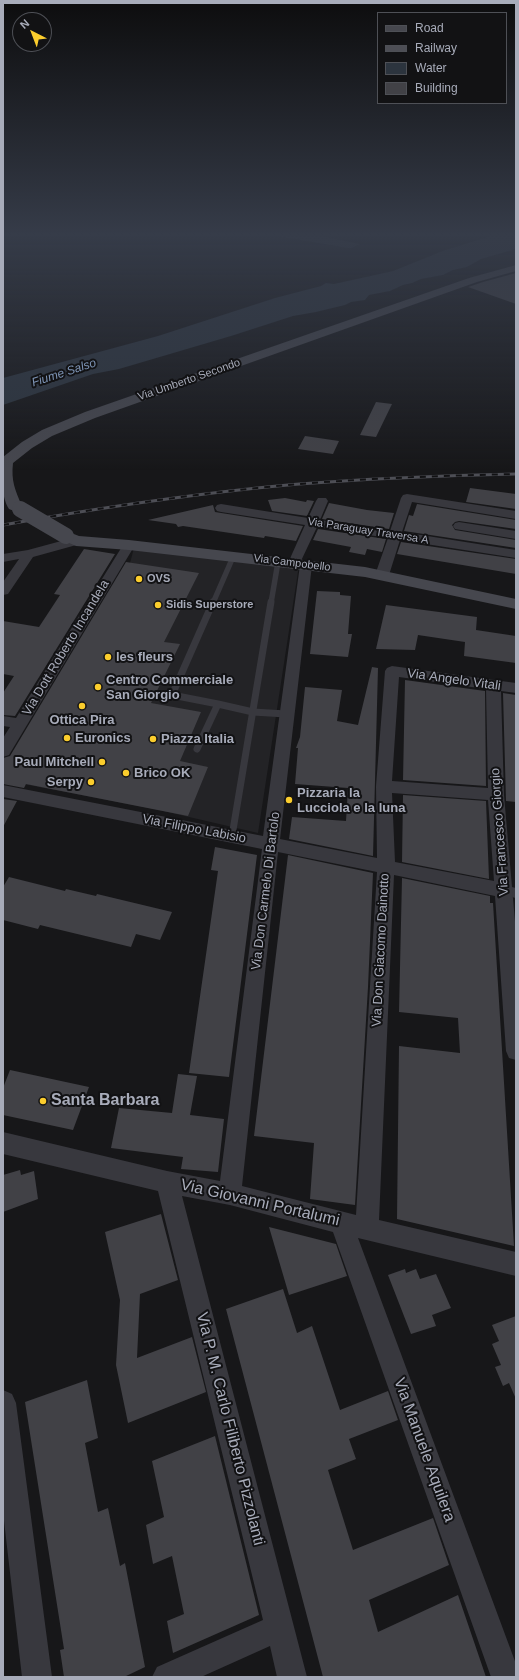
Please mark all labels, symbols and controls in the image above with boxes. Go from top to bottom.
north arrow [12,12,52,52]
legend [377,12,507,104]
text: N [18,17,32,31]
text: Road [415,21,444,35]
text: Railway [415,41,457,55]
text: Water [415,61,447,75]
text: Building [415,81,458,95]
water label: Fiume Salso [30,356,98,390]
street label: Via Umberto Secondo [136,356,242,404]
street label: Via Paraguay Traversa A [307,515,429,547]
street label: Via Campobello [253,552,331,574]
place label: OVS [147,572,170,586]
marker: OVS [134,574,144,584]
street label: Via Dott Roberto Incandela [19,577,113,719]
place label: Sidis Superstore [166,598,253,612]
marker: Sidis Superstore [153,600,163,610]
place label: les fleurs [116,649,173,665]
marker: les fleurs [103,652,113,662]
street label: Via Angelo Vitali [406,666,502,694]
place label: Centro Commerciale San Giorgio [106,672,233,703]
marker: Centro Commerciale San Giorgio [93,682,103,692]
marker: Ottica Pira [77,701,87,711]
place label: Ottica Pira [49,712,115,728]
place label: Euronics [75,730,131,746]
place label: Piazza Italia [161,731,234,747]
marker: Euronics [62,733,72,743]
marker: Piazza Italia [148,734,158,744]
place label: Paul Mitchell [15,754,94,770]
marker: Paul Mitchell [97,757,107,767]
place label: Brico OK [134,765,190,781]
street label: Via Francesco Giorgio [488,767,512,897]
marker: Brico OK [121,768,131,778]
place label: Serpy [47,774,83,790]
marker: Serpy [86,777,96,787]
place label: Pizzaria la Lucciola e la luna [297,785,405,816]
marker: Pizzaria la Lucciola e la luna [284,795,294,805]
street label: Via Filippo Labisio [141,811,247,847]
street label: Via Don Carmelo Di Bartolo [249,811,283,971]
street label: Via Don Giacomo Dainotto [369,873,393,1027]
place label: Santa Barbara [51,1091,159,1111]
marker: Santa Barbara [38,1096,48,1106]
street label: Via Giovanni Portalumi [179,1175,341,1231]
street label: Via P. M. Carlo Filiberto Pizzolanti [192,1310,268,1548]
street label: Via Manuele Aquilera [389,1375,459,1525]

